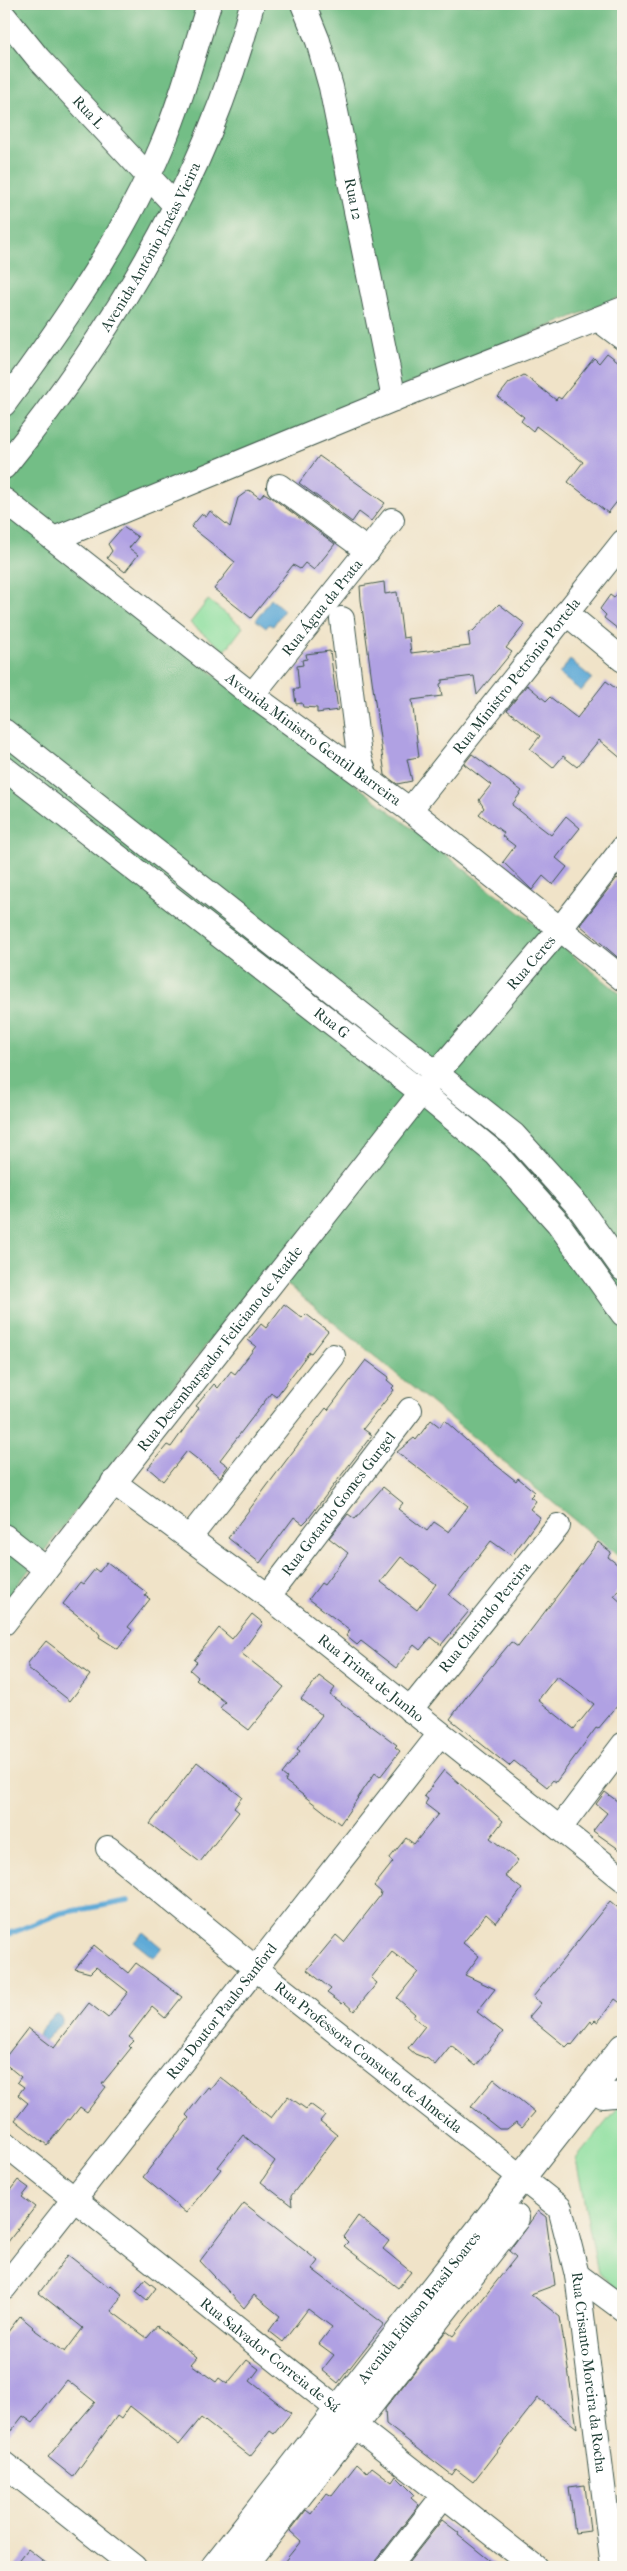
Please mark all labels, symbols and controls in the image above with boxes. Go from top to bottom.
street label: Rua L [69,92,108,132]
street label: Avenida Antônio Enéas Vieira [96,159,205,336]
street label: Rua 12 [341,176,367,222]
street label: Rua Água da Prata [278,555,367,660]
street label: Rua Ministro Petrônio Portela [449,594,585,758]
street label: Avenida Ministro Gentil Barreira [221,668,405,810]
street label: Rua Ceres [503,931,560,994]
street label: Rua G [310,1003,353,1042]
street label: Rua Desembargador Feliciano de Ataíde [133,1242,307,1455]
street label: Rua Gotardo Gomes Gurgel [278,1428,399,1580]
street label: Rua Clarindo Pereira [435,1558,535,1676]
street label: Rua Trinta de Junho [314,1630,428,1726]
street label: Rua Doutor Paulo Sanford [163,1939,281,2083]
street label: Rua Professora Consuelo de Almeida [271,1978,467,2137]
street label: Avenida Edilson Brasil Soares [353,2228,485,2388]
street label: Rua Crisanto Moreira da Rocha [568,2271,610,2475]
street label: Rua Salvador Correia de Sá [196,2294,344,2417]

